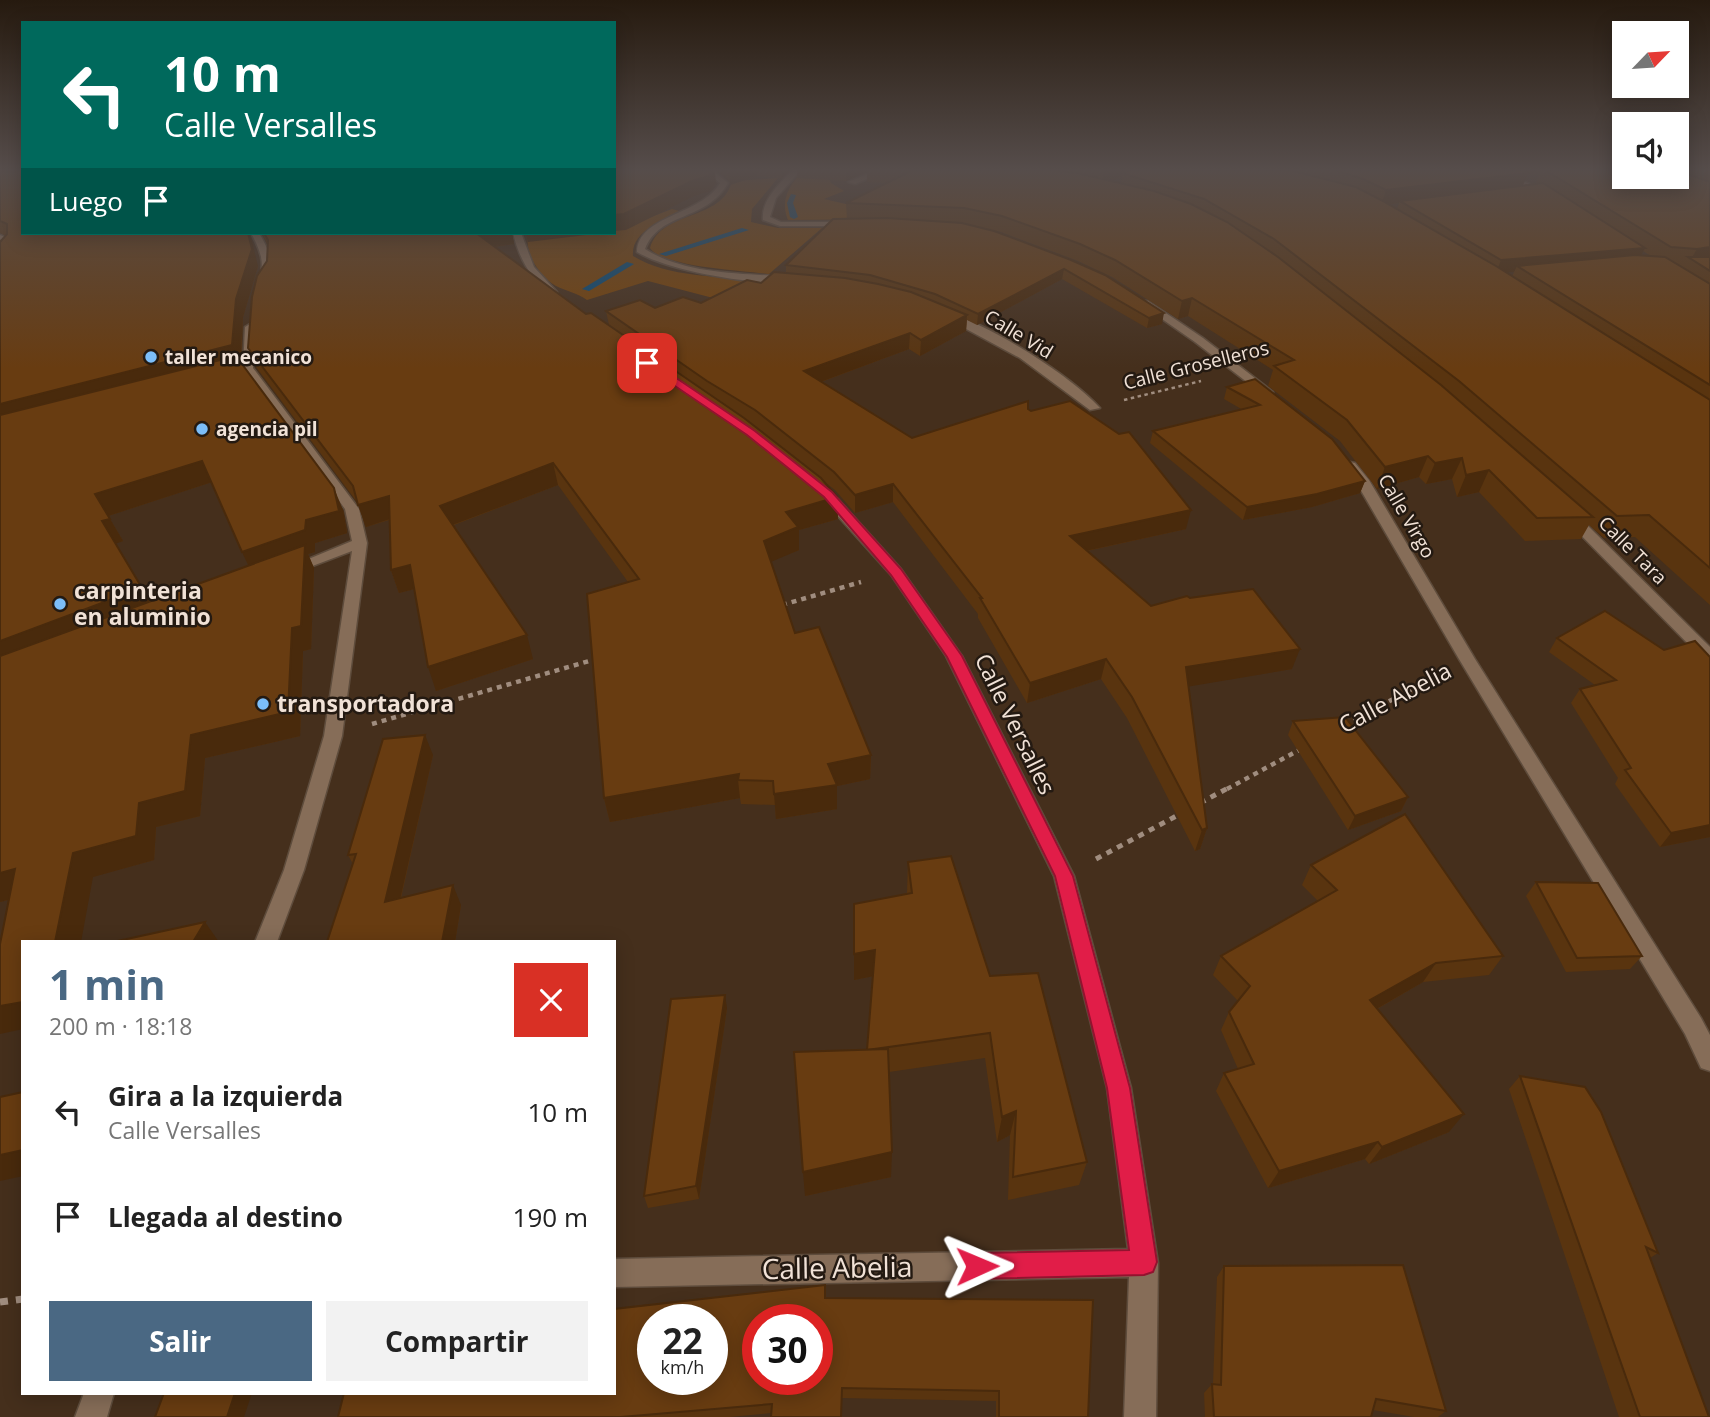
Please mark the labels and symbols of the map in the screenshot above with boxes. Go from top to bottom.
north arrow [1612,21,1689,98]
street label: Calle Vid [980,303,1058,365]
pin [617,333,677,393]
street label: Calle Groselleros [1121,334,1271,396]
place label: taller mecanico [165,344,312,370]
marker: taller mecanico [143,349,159,365]
place label: agencia pil [216,416,318,442]
marker: agencia pil [194,421,210,437]
street label: Calle Virgo [1372,469,1442,563]
street label: Calle Tara [1593,510,1673,590]
place label: carpinteria en aluminio [74,574,211,632]
marker: carpinteria en aluminio [52,596,68,612]
street label: Calle Versalles [968,648,1064,799]
street label: Calle Abelia [1332,654,1457,740]
place label: transportadora [277,687,454,719]
marker: transportadora [255,696,271,712]
position arrow [940,1229,1014,1303]
street label: Calle Abelia [761,1247,913,1287]
speed limit sign: 30 [742,1304,833,1395]

